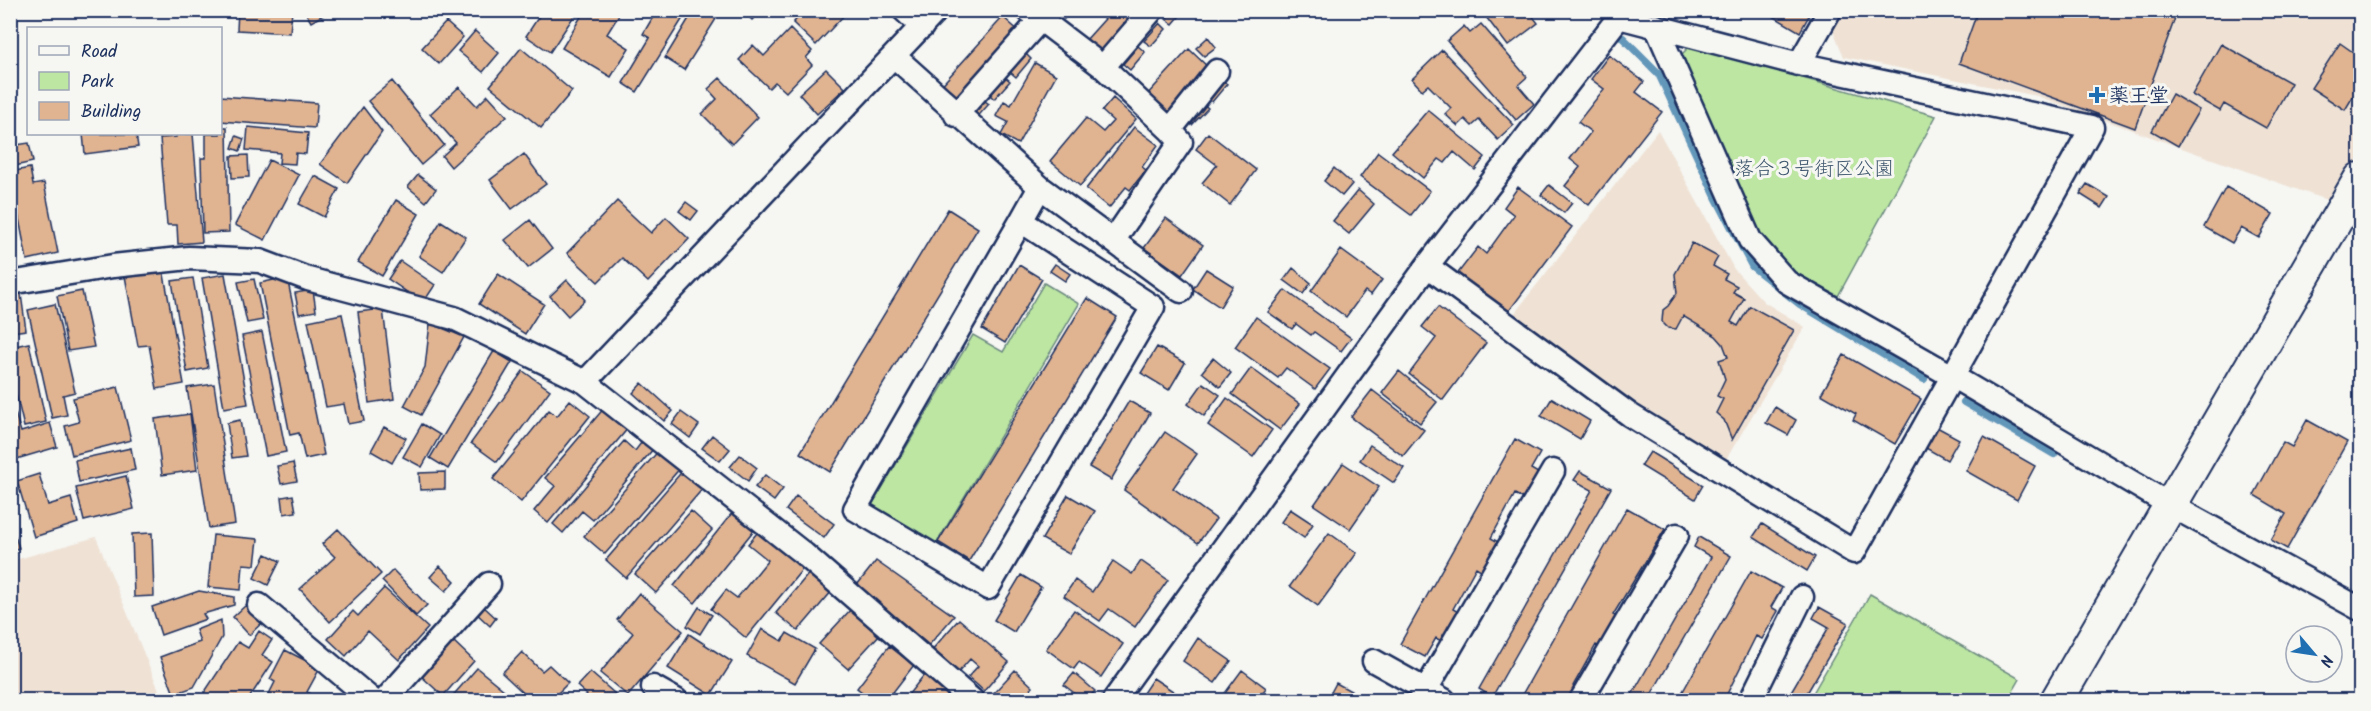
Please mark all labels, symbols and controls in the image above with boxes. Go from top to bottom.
legend [27,27,222,135]
text: Road [81,38,118,67]
text: Park [81,68,114,97]
place label: 薬王堂 [2109,81,2169,113]
marker: 薬王堂 [2090,88,2104,102]
text: Building [81,98,141,127]
park label: 落合３号街区公園 [1734,154,1894,186]
north arrow [2284,624,2344,684]
text: N [2312,650,2339,671]

